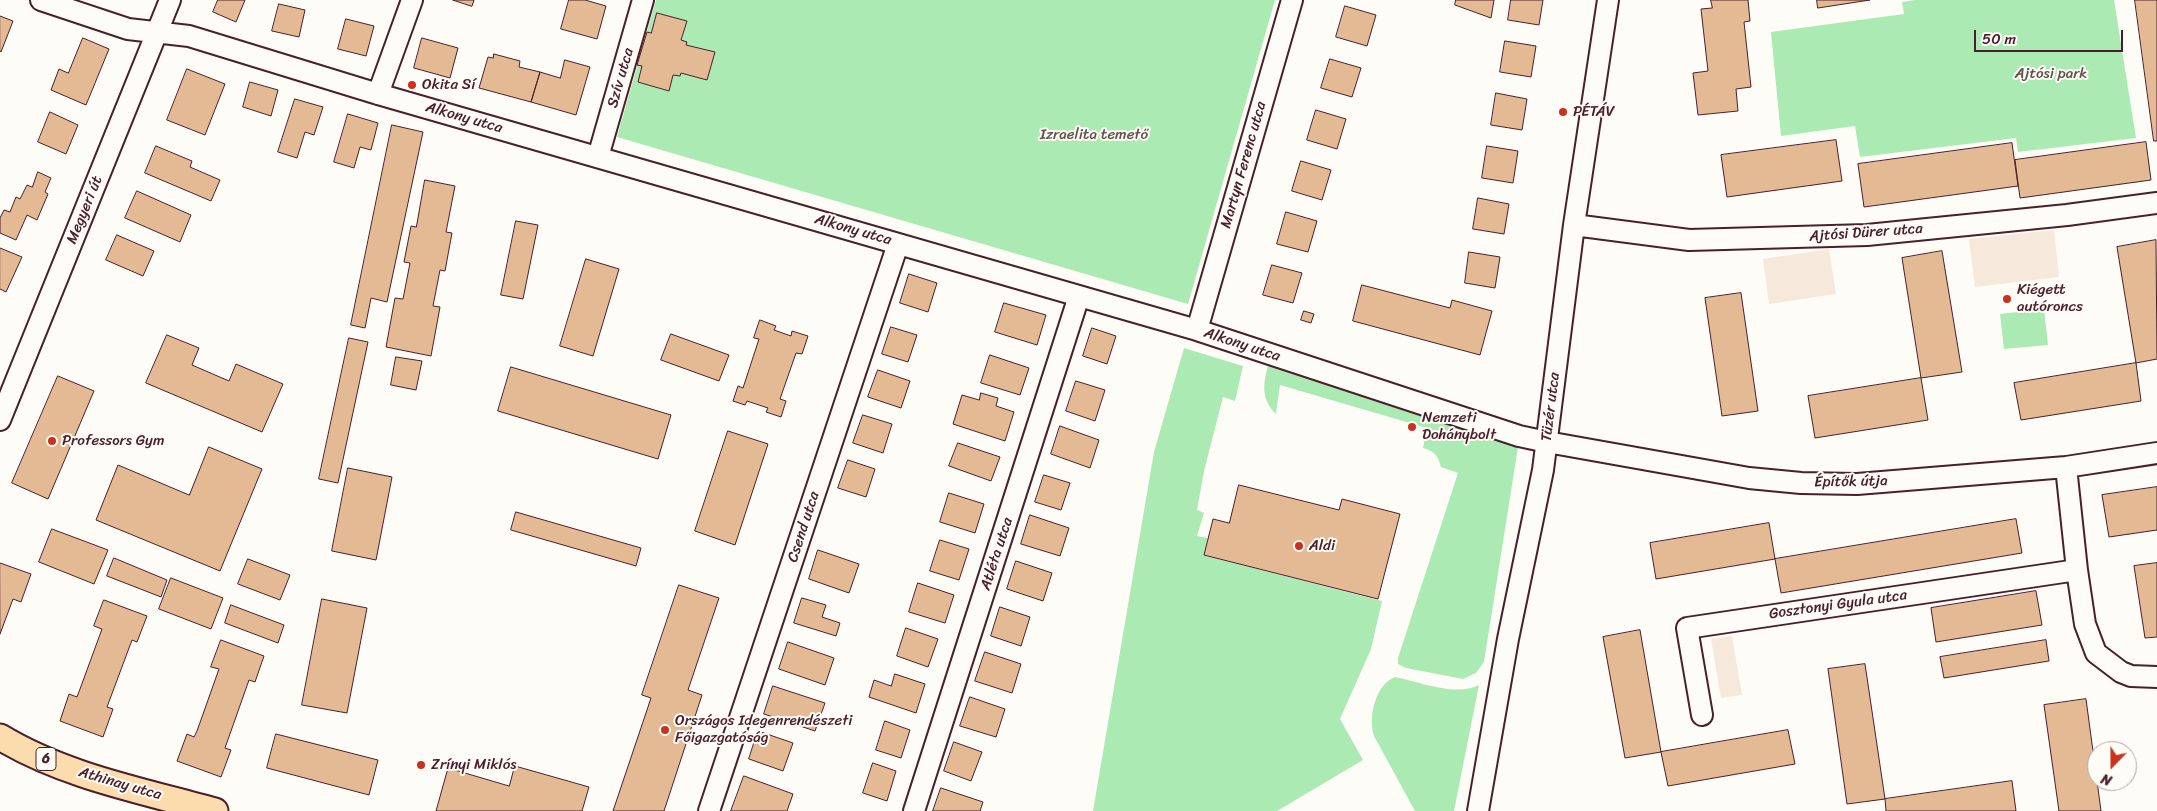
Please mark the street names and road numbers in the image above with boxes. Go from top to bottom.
street label: Szív utca [604,46,638,110]
street label: Alkony utca [423,98,505,138]
street label: Martyn Ferenc utca [1217,100,1271,230]
street label: Megyeri út [63,173,107,247]
street label: Alkony utca [812,210,894,250]
street label: Ajtósi Dürer utca [1809,220,1923,246]
street label: Alkony utca [1202,324,1282,366]
street label: Tüzér utca [1538,371,1564,443]
street label: Építők útja [1814,472,1888,492]
street label: Csend utca [784,489,824,565]
street label: Atléta utca [977,515,1017,593]
street label: Gosztonyi Gyula utca [1768,586,1908,624]
road number: 6 [36,748,56,771]
street label: Athinay utca [76,764,164,804]

